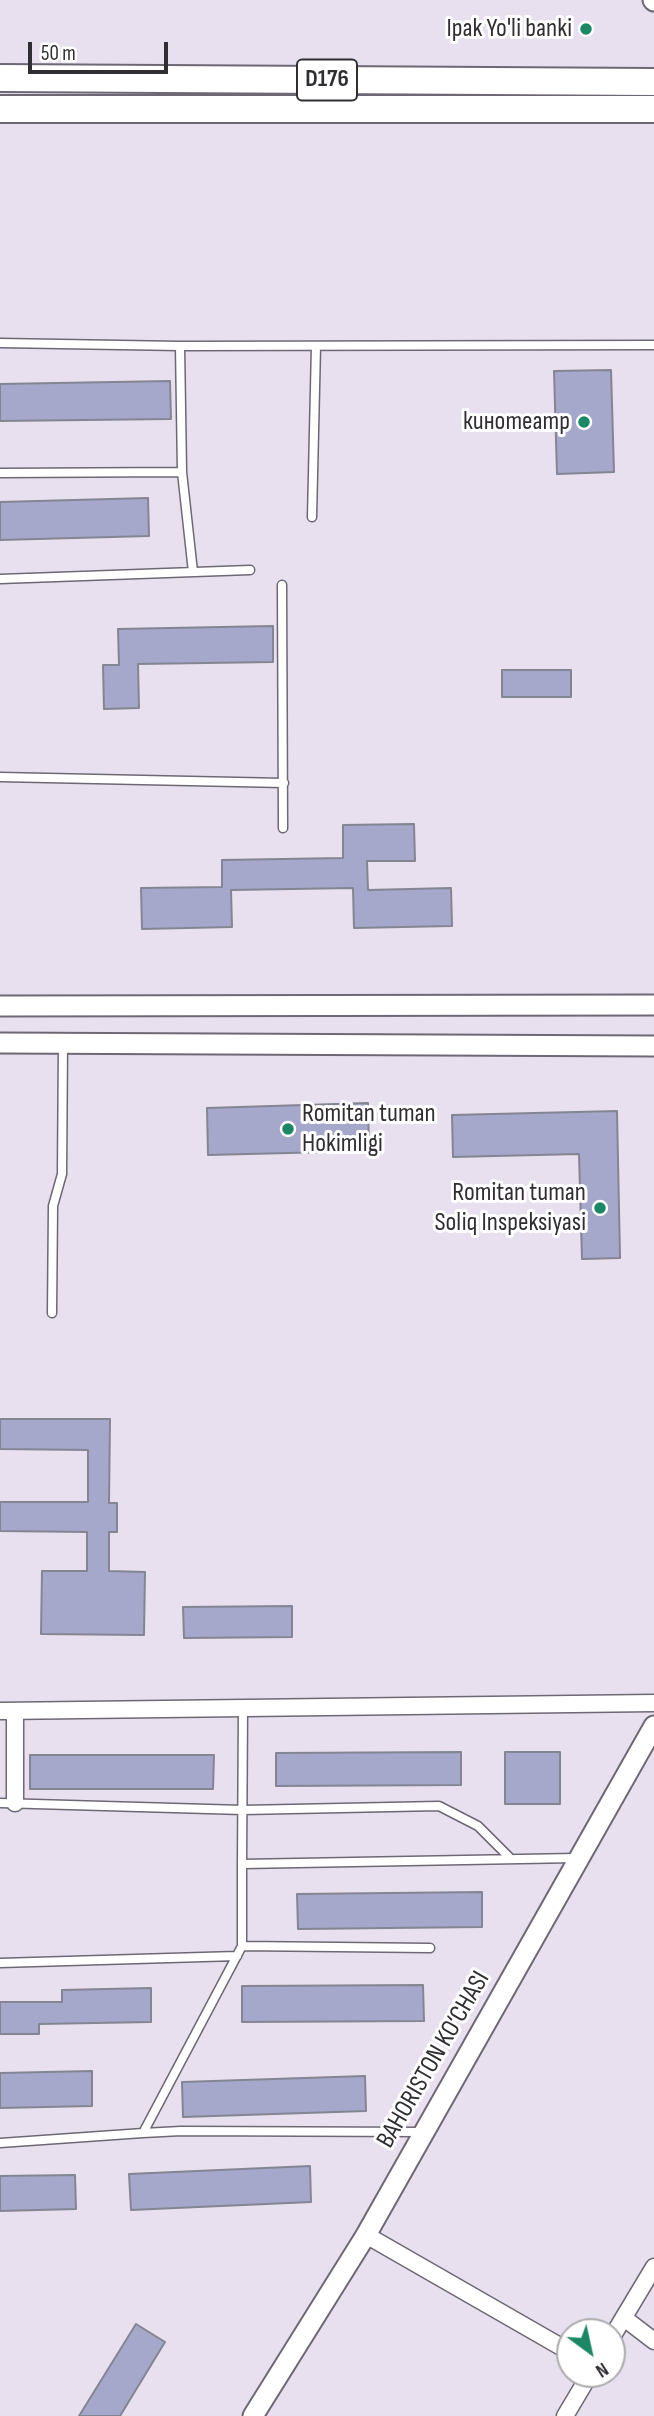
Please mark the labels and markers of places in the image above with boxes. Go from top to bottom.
place label: Ipak Yo'li banki [447,13,572,45]
marker: Ipak Yo'li banki [578,21,594,37]
place label: кинотеатр [463,406,570,438]
marker: кинотеатр [576,414,592,430]
place label: Romitan tuman Hokimligi [302,1098,436,1160]
marker: Romitan tuman Hokimligi [280,1121,296,1137]
place label: Romitan tuman Soliq Inspeksiyasi [434,1177,586,1238]
marker: Romitan tuman Soliq Inspeksiyasi [592,1200,608,1216]

